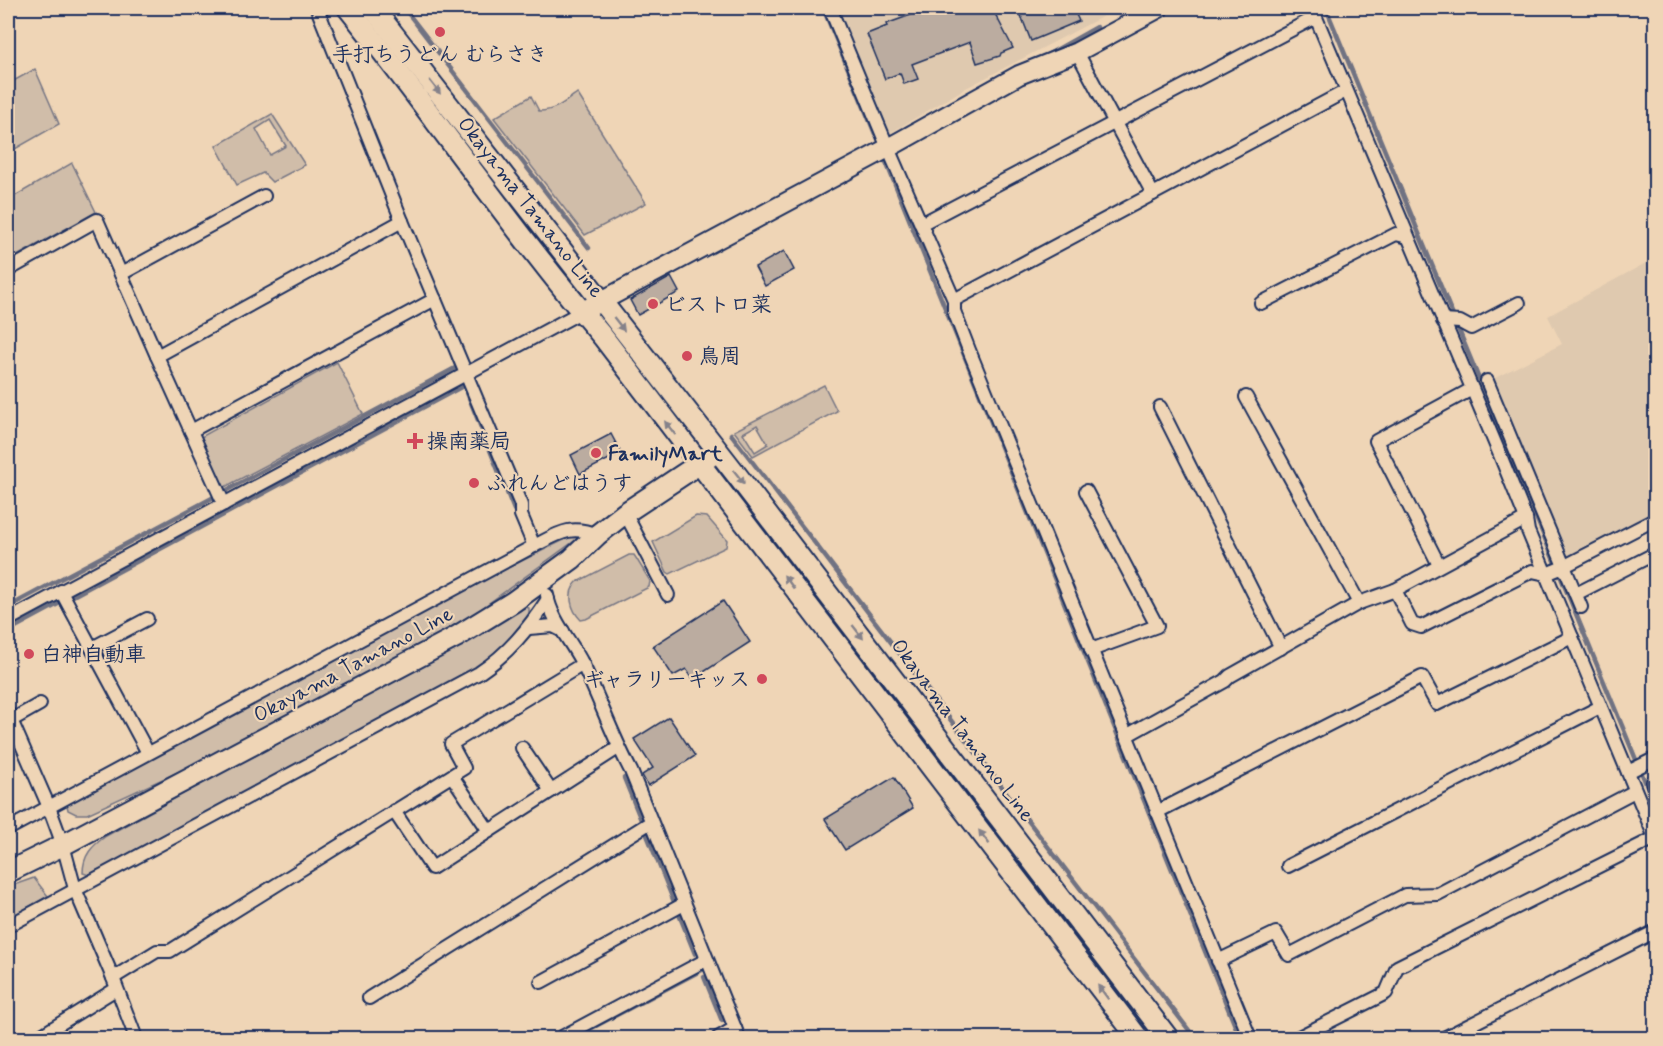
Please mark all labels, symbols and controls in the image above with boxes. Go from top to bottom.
marker: 手打ちうどん むらさき [433,25,447,39]
place label: 手打ちうどん むらさき [332,41,548,69]
one-way arrow [428,79,441,95]
street label: Okayama Tamano Line [451,111,610,304]
place label: ビストロ菜 [665,291,772,319]
marker: ビストロ菜 [646,297,660,311]
one-way arrow [612,316,624,331]
place label: 鳥周 [699,343,741,371]
marker: 鳥周 [680,349,694,363]
one-way arrow [665,420,677,435]
place label: 操南薬局 [427,428,511,456]
marker: 操南薬局 [408,434,422,448]
place label: FamilyMart [608,440,723,468]
marker: FamilyMart [589,446,603,460]
place label: ふれんどはうす [486,470,633,498]
one-way arrow [732,470,744,485]
marker: ふれんどはうす [467,476,481,490]
one-way arrow [783,575,795,591]
street label: Okayama Tamano Line [249,600,458,729]
one-way arrow [851,624,864,640]
street label: Okayama Tamano Line [884,633,1040,828]
place label: 白神自動車 [41,641,146,669]
marker: 白神自動車 [22,647,36,661]
place label: ギャラリーキッス [583,666,750,694]
marker: ギャラリーキッス [755,672,769,686]
one-way arrow [978,830,990,845]
one-way arrow [1096,984,1109,1000]

